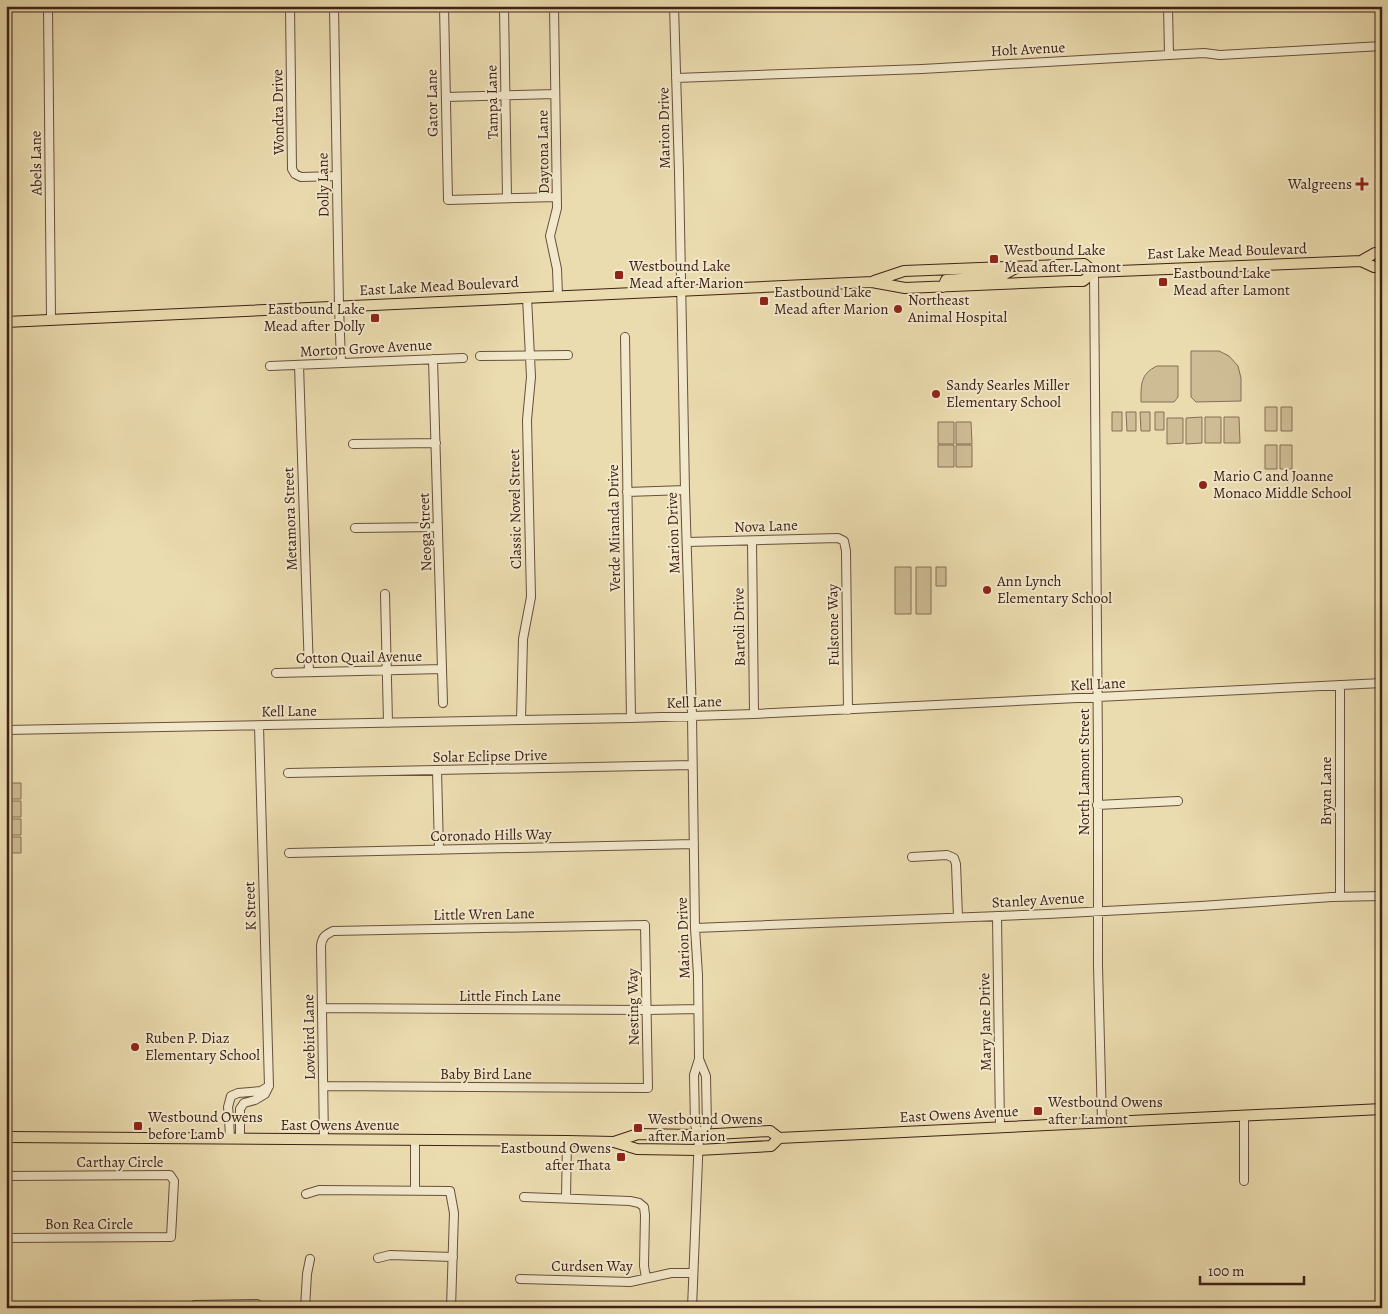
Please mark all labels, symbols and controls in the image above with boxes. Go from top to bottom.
street label: Holt Avenue [990,37,1066,61]
street label: Tampa Lane [481,64,503,139]
street label: Wondra Drive [267,69,289,156]
street label: Gator Lane [421,69,443,137]
street label: Marion Drive [653,87,675,169]
street label: Daytona Lane [532,110,554,194]
street label: Abels Lane [25,130,47,197]
street label: Dolly Lane [312,152,334,217]
place label: Walgreens [1287,174,1352,194]
marker: Walgreens [1356,178,1368,190]
street label: East Lake Mead Boulevard [1147,238,1308,264]
place label: Westbound Lake Mead after Lamont [1003,240,1121,277]
marker: Westbound Lake Mead after Lamont [988,253,1000,265]
place label: Westbound Lake Mead after Marion [628,256,744,293]
place label: Eastbound Lake Mead after Lamont [1173,263,1290,300]
marker: Westbound Lake Mead after Marion [613,269,625,281]
street label: East Lake Mead Boulevard [359,272,520,300]
marker: Eastbound Lake Mead after Lamont [1157,276,1169,288]
place label: Eastbound Lake Mead after Marion [774,282,889,319]
place label: Northeast Animal Hospital [907,290,1008,327]
marker: Eastbound Lake Mead after Marion [758,295,770,307]
place label: Eastbound Lake Mead after Dolly [264,299,365,336]
marker: Northeast Animal Hospital [892,303,904,315]
marker: Eastbound Lake Mead after Dolly [369,312,381,324]
street label: Morton Grove Avenue [299,335,433,361]
place label: Sandy Searles Miller Elementary School [946,375,1070,412]
marker: Sandy Searles Miller Elementary School [930,388,942,400]
street label: Classic Novel Street [504,449,526,569]
street label: Verde Miranda Drive [603,464,625,593]
place label: Mario C and Joanne Monaco Middle School [1213,466,1352,503]
street label: Metamora Street [278,467,302,571]
marker: Mario C and Joanne Monaco Middle School [1197,479,1209,491]
street label: Marion Drive [662,491,684,574]
street label: Neoga Street [414,492,436,572]
street label: Nova Lane [734,515,798,537]
place label: Ann Lynch Elementary School [996,571,1112,608]
street label: Fulstone Way [822,584,844,666]
marker: Ann Lynch Elementary School [981,584,993,596]
street label: Bartoli Drive [728,587,750,666]
street label: Cotton Quail Avenue [296,646,423,668]
street label: Kell Lane [1070,673,1127,695]
street label: Kell Lane [666,691,722,713]
street label: Kell Lane [261,701,317,721]
street label: North Lamont Street [1074,708,1094,836]
street label: Solar Eclipse Drive [433,745,548,767]
street label: Bryan Lane [1316,756,1336,825]
street label: Coronado Hills Way [430,824,552,846]
street label: K Street [239,881,261,931]
street label: Stanley Avenue [991,888,1085,912]
street label: Marion Drive [672,896,694,979]
street label: Little Wren Lane [433,903,535,925]
street label: Nesting Way [622,968,644,1046]
street label: Mary Jane Drive [974,972,996,1071]
street label: Little Finch Lane [459,986,561,1006]
street label: Lovebird Lane [298,994,320,1080]
place label: Ruben P. Diaz Elementary School [145,1028,260,1065]
marker: Ruben P. Diaz Elementary School [129,1041,141,1053]
street label: Baby Bird Lane [440,1064,532,1084]
place label: Westbound Owens after Lamont [1047,1092,1163,1129]
street label: East Owens Avenue [899,1101,1019,1127]
marker: Westbound Owens after Lamont [1032,1105,1044,1117]
place label: Westbound Owens before Lamb [147,1107,263,1144]
place label: Westbound Owens after Marion [647,1109,763,1146]
street label: East Owens Avenue [281,1115,400,1135]
marker: Westbound Owens before Lamb [132,1120,144,1132]
marker: Westbound Owens after Marion [632,1122,644,1134]
place label: Eastbound Owens after Thata [500,1138,611,1175]
marker: Eastbound Owens after Thata [615,1151,627,1163]
street label: Carthay Circle [76,1152,164,1172]
street label: Bon Rea Circle [45,1214,134,1234]
scale bar [1200,1254,1304,1286]
street label: Curdsen Way [551,1256,633,1276]
text: 100 m [1208,1261,1245,1281]

